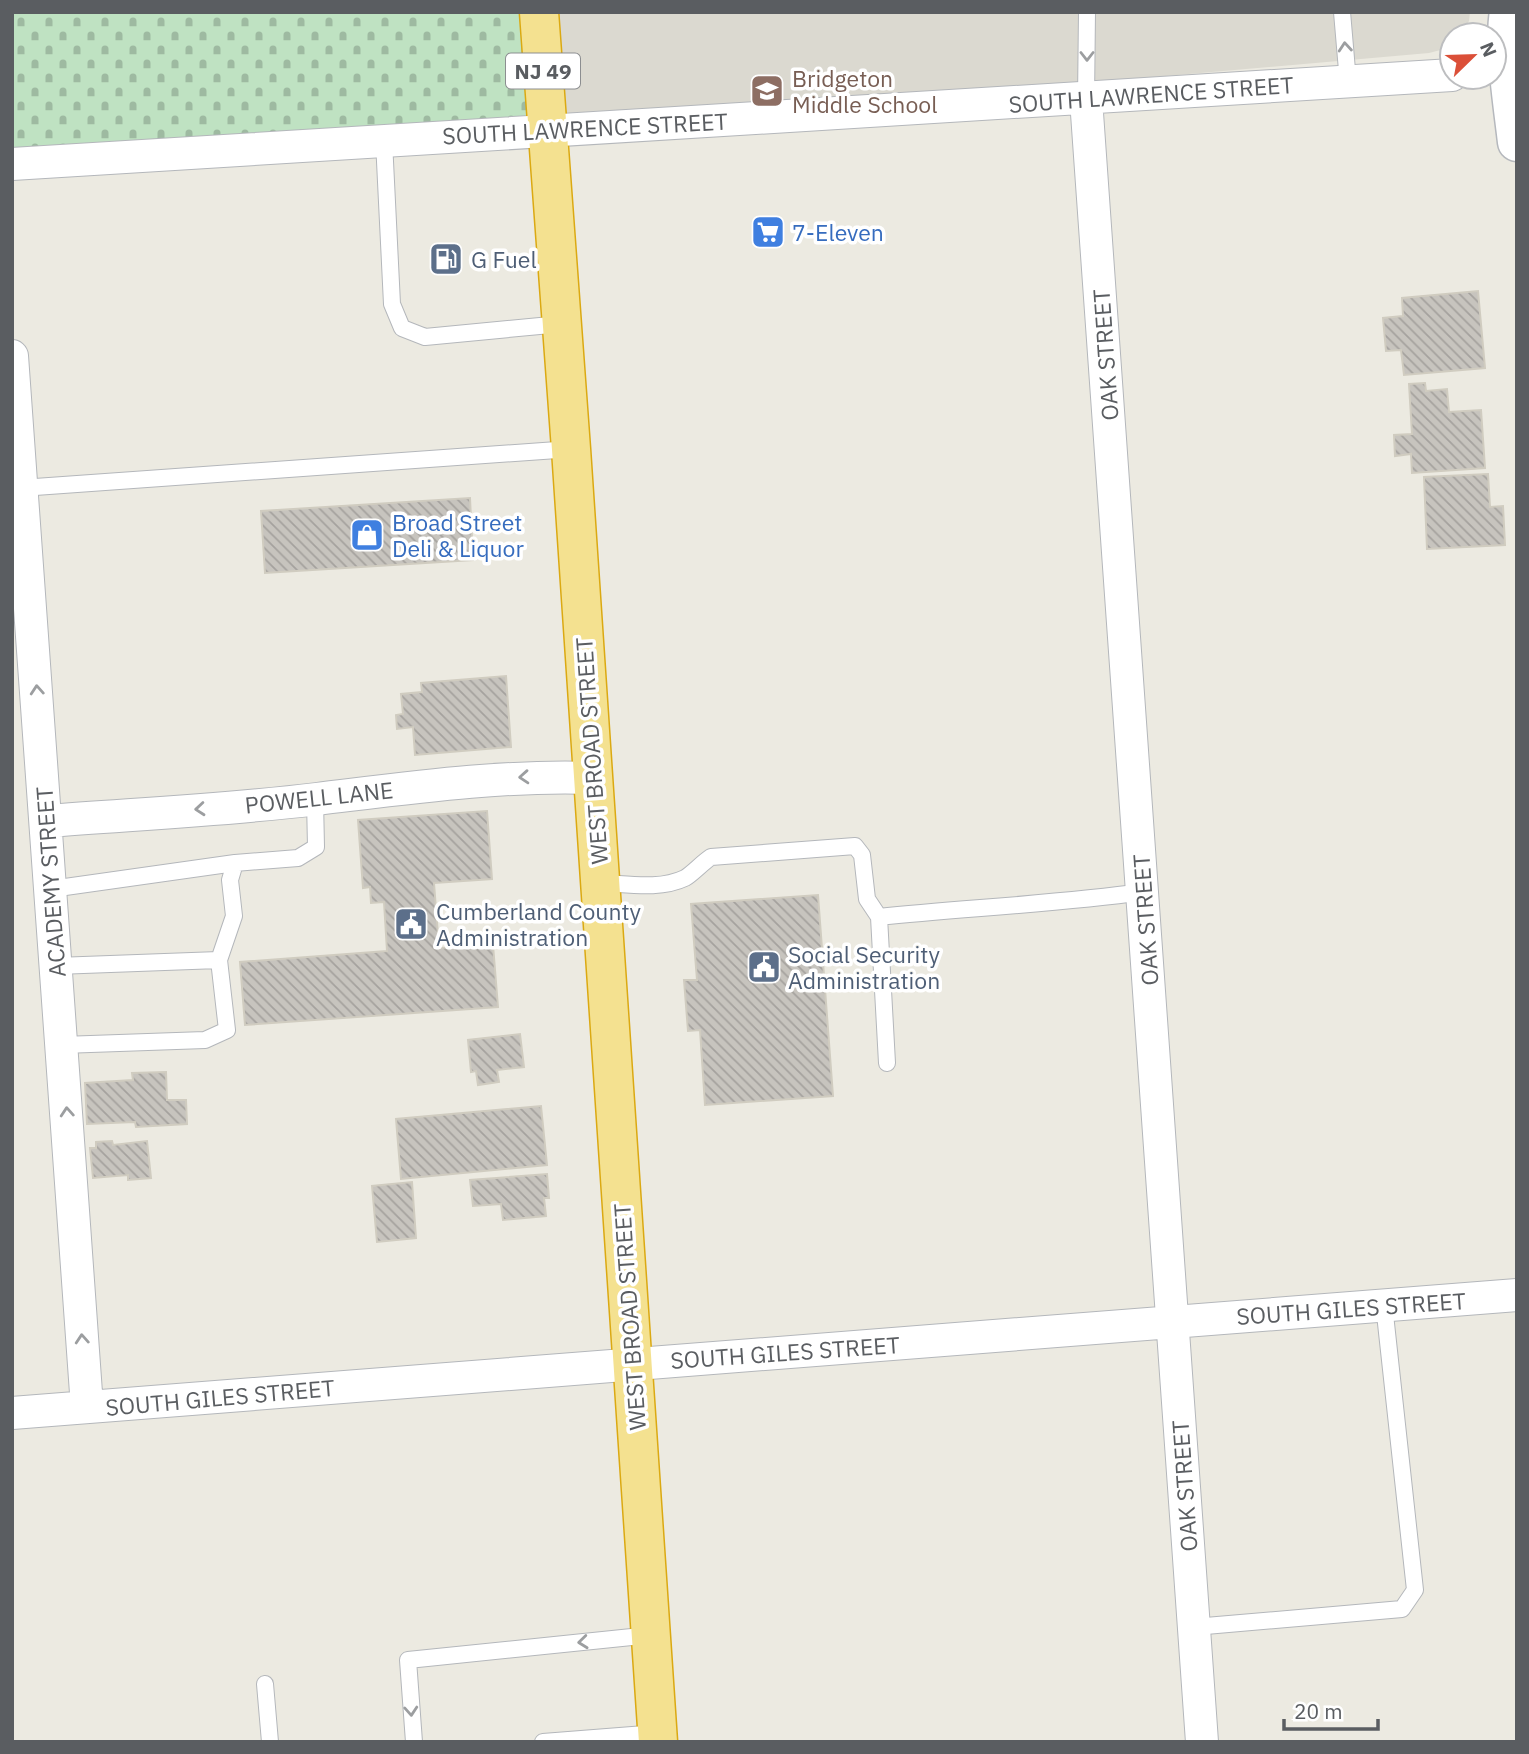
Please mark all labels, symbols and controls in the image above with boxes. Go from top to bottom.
north arrow [1438,21,1508,91]
text: N [1475,38,1502,60]
one-way arrow [1338,41,1353,52]
one-way arrow [1079,51,1095,61]
road number: NJ 49 [506,54,580,88]
place label: Bridgeton Middle School [792,63,937,119]
street label: SOUTH LAWRENCE STREET [1007,69,1295,119]
school or university icon: Bridgeton Middle School [748,72,786,110]
street label: SOUTH LAWRENCE STREET [442,106,728,150]
supermarket icon: 7-Eleven [749,213,787,251]
place label: 7-Eleven [792,217,884,247]
fuel station icon: G Fuel [427,240,465,278]
place label: G Fuel [471,244,537,274]
street label: OAK STREET [1085,288,1125,422]
place label: Broad Street Deli & Liquor [392,507,524,563]
shop icon: Broad Street Deli & Liquor [348,516,386,554]
street label: WEST BROAD STREET [568,636,614,866]
one-way arrow [30,684,45,695]
one-way arrow [518,769,529,784]
street label: POWELL LANE [243,774,395,820]
street label: ACADEMY STREET [28,786,72,978]
one-way arrow [194,801,205,816]
street label: OAK STREET [1125,853,1165,987]
place label: Cumberland County Administration [436,896,642,952]
public building icon: Cumberland County Administration [392,905,430,943]
place label: Social Security Administration [788,939,940,995]
public building icon: Social Security Administration [745,948,783,986]
one-way arrow [59,1106,74,1117]
street label: WEST BROAD STREET [606,1202,652,1432]
street label: SOUTH GILES STREET [1235,1285,1467,1331]
street label: SOUTH GILES STREET [669,1329,901,1375]
one-way arrow [75,1333,90,1344]
street label: SOUTH GILES STREET [104,1372,336,1422]
street label: OAK STREET [1164,1419,1204,1553]
one-way arrow [577,1634,588,1649]
scale bar [1284,1688,1378,1732]
text: 20 m [1294,1697,1343,1725]
one-way arrow [403,1706,418,1717]

